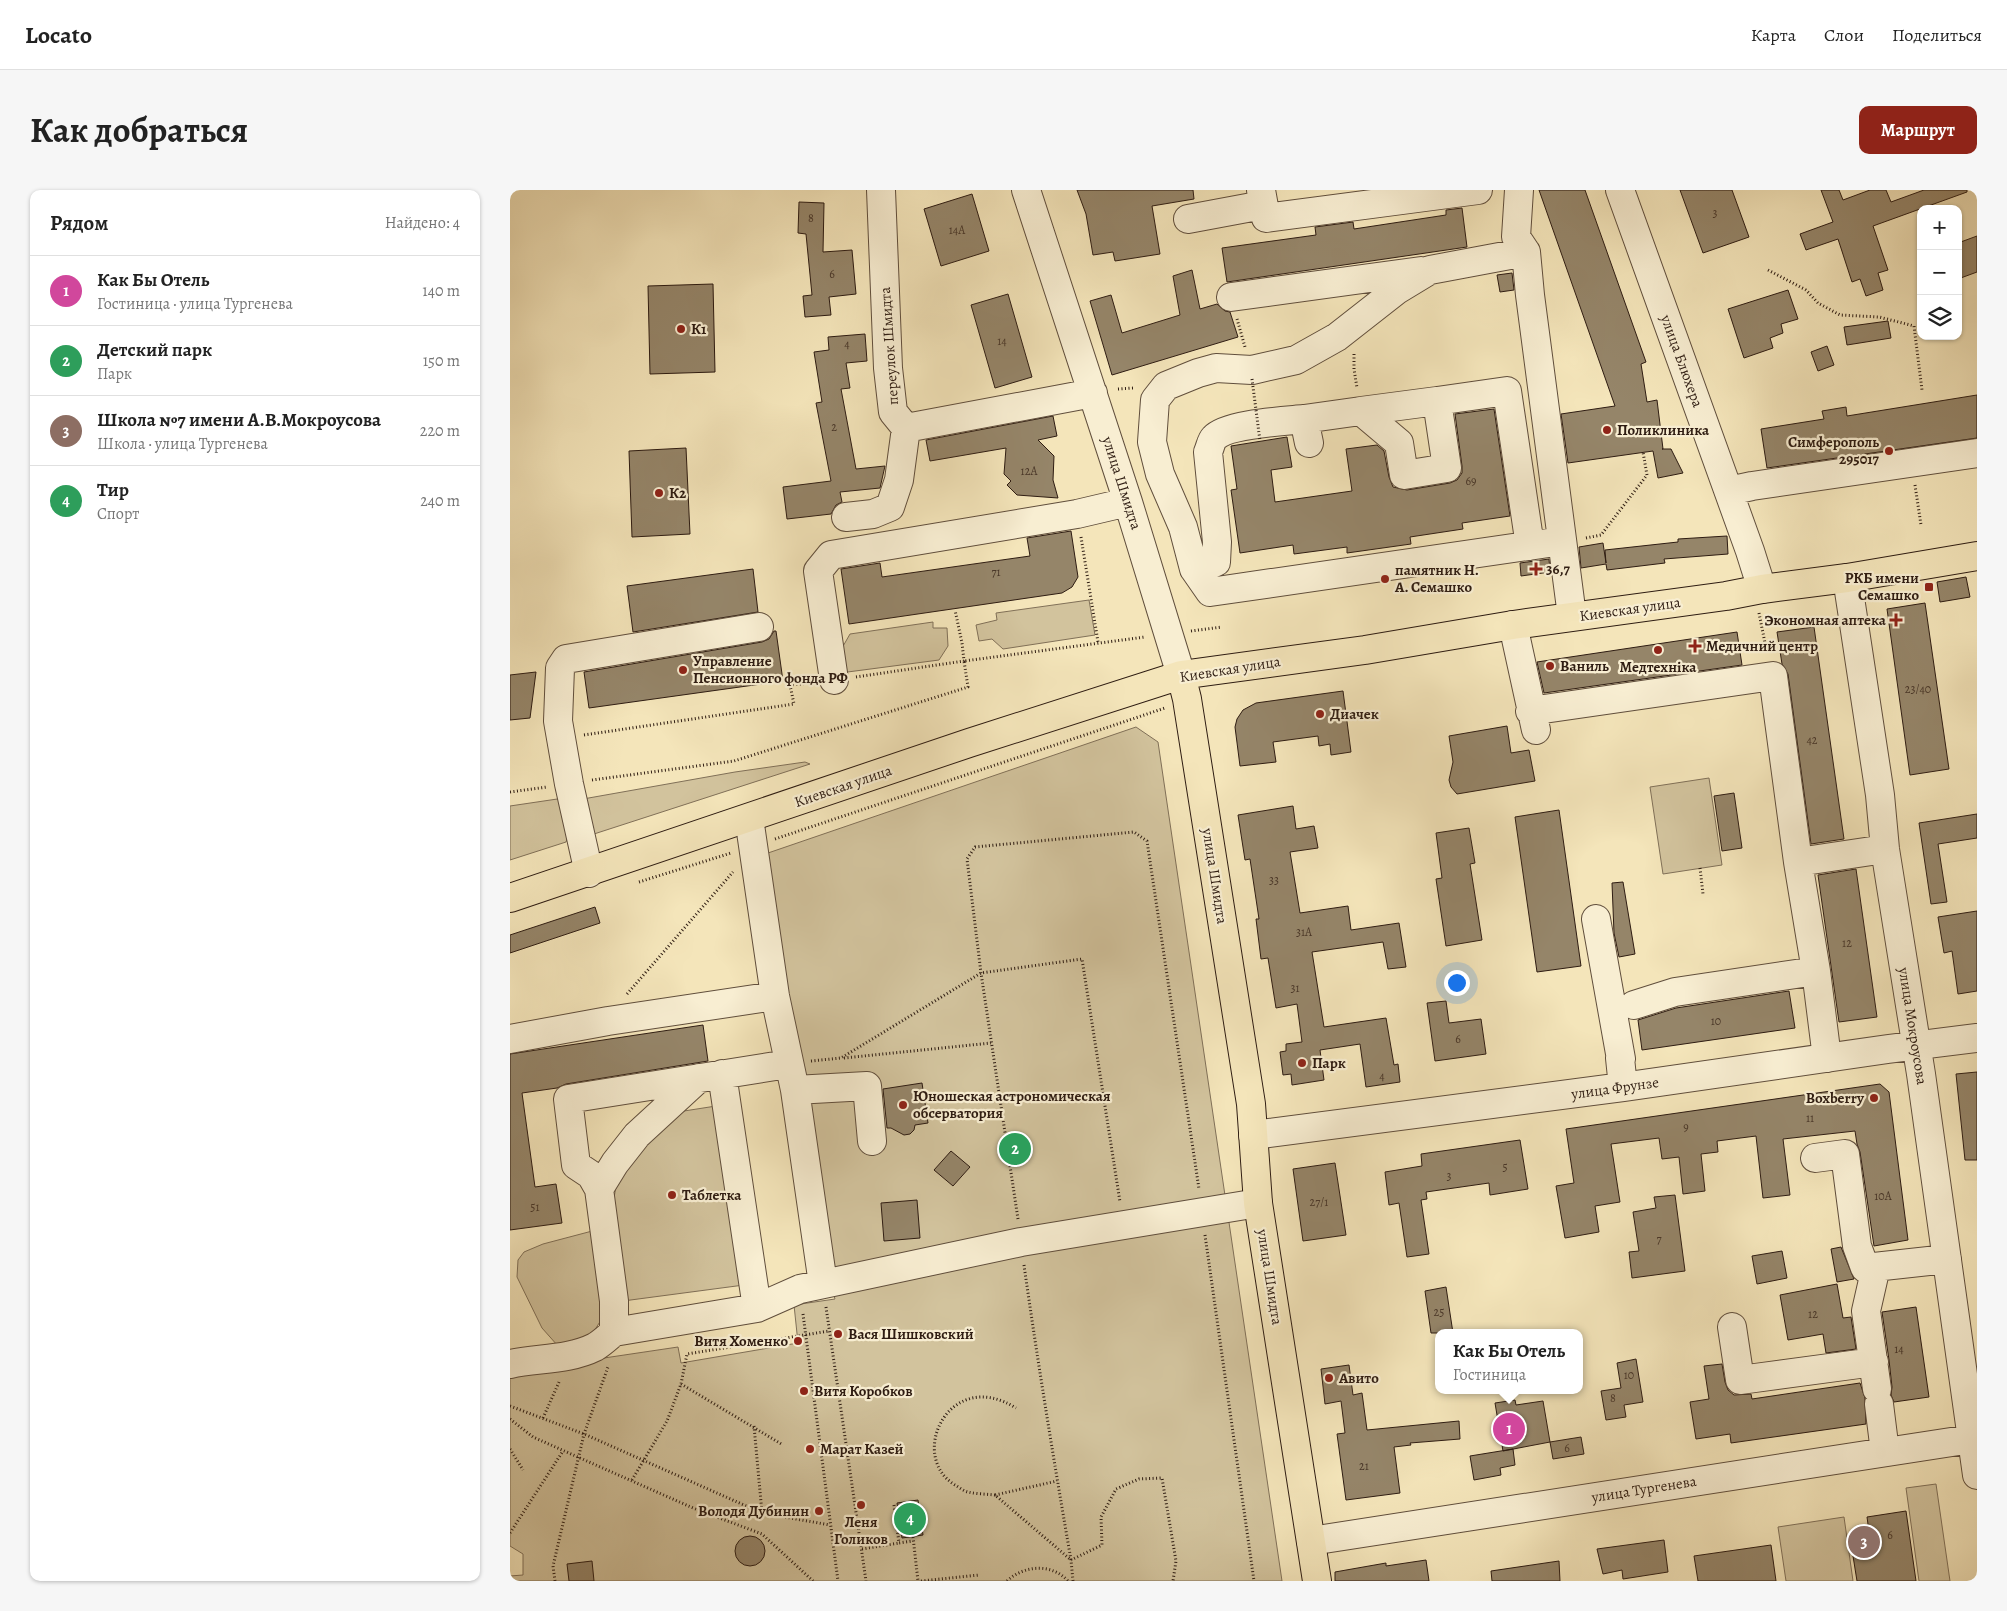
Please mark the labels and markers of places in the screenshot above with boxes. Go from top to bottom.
place label: К1 [691,319,707,339]
marker: К1 [675,323,687,335]
place label: Поликлиника [1617,420,1710,440]
marker: Поликлиника [1601,424,1613,436]
place label: Симферополь 295017 [1788,432,1880,469]
marker: Симферополь 295017 [1883,445,1895,457]
place label: К2 [669,483,687,503]
marker: К2 [653,487,665,499]
place label: 36,7 [1546,559,1570,579]
place label: памятник Н. А. Семашко [1394,560,1479,597]
marker: 36,7 [1530,563,1542,575]
place label: РКБ имени Семашко [1845,568,1919,605]
marker: памятник Н. А. Семашко [1379,573,1391,585]
marker: РКБ имени Семашко [1923,581,1935,593]
place label: Экономная аптека [1764,610,1887,630]
marker: Экономная аптека [1890,614,1902,626]
place label: Медичний центр [1706,636,1818,656]
marker: Медичний центр [1688,639,1702,653]
marker: Медтехніка [1652,644,1664,656]
place label: Управление Пенсионного фонда РФ [693,651,848,688]
place label: Ваниль [1560,656,1609,676]
place label: Медтехніка [1620,657,1697,677]
marker: Ваниль [1544,660,1556,672]
marker: Управление Пенсионного фонда РФ [677,664,689,676]
place label: Диачек [1330,704,1379,724]
marker: Диачек [1314,708,1326,720]
place label: Парк [1312,1053,1346,1073]
marker: Парк [1296,1057,1308,1069]
place label: Юношеская астрономическая обсерватория [913,1086,1111,1123]
place label: Boxberry [1806,1088,1865,1108]
marker: Boxberry [1868,1092,1880,1104]
marker: Юношеская астрономическая обсерватория [897,1099,909,1111]
pin: 2 [999,1130,1031,1168]
place label: Таблетка [682,1185,742,1205]
marker: Таблетка [666,1189,678,1201]
place label: Вася Шишковский [848,1324,974,1344]
marker: Вася Шишковский [832,1328,844,1340]
place label: Витя Хоменко [694,1331,788,1351]
marker: Витя Хоменко [792,1335,804,1347]
place label: Авито [1338,1368,1379,1388]
marker: Авито [1323,1372,1335,1384]
place label: Витя Коробков [814,1381,913,1401]
marker: Витя Коробков [798,1385,810,1397]
pin: 1 [1493,1410,1525,1448]
place label: Марат Казей [820,1439,904,1459]
marker: Марат Казей [804,1443,816,1455]
marker: Леня Голиков [855,1499,867,1511]
pin: 4 [894,1500,926,1538]
place label: Володя Дубинин [698,1501,809,1521]
marker: Володя Дубинин [813,1505,825,1517]
place label: Леня Голиков [834,1512,888,1549]
pin: 3 [1848,1523,1880,1561]

